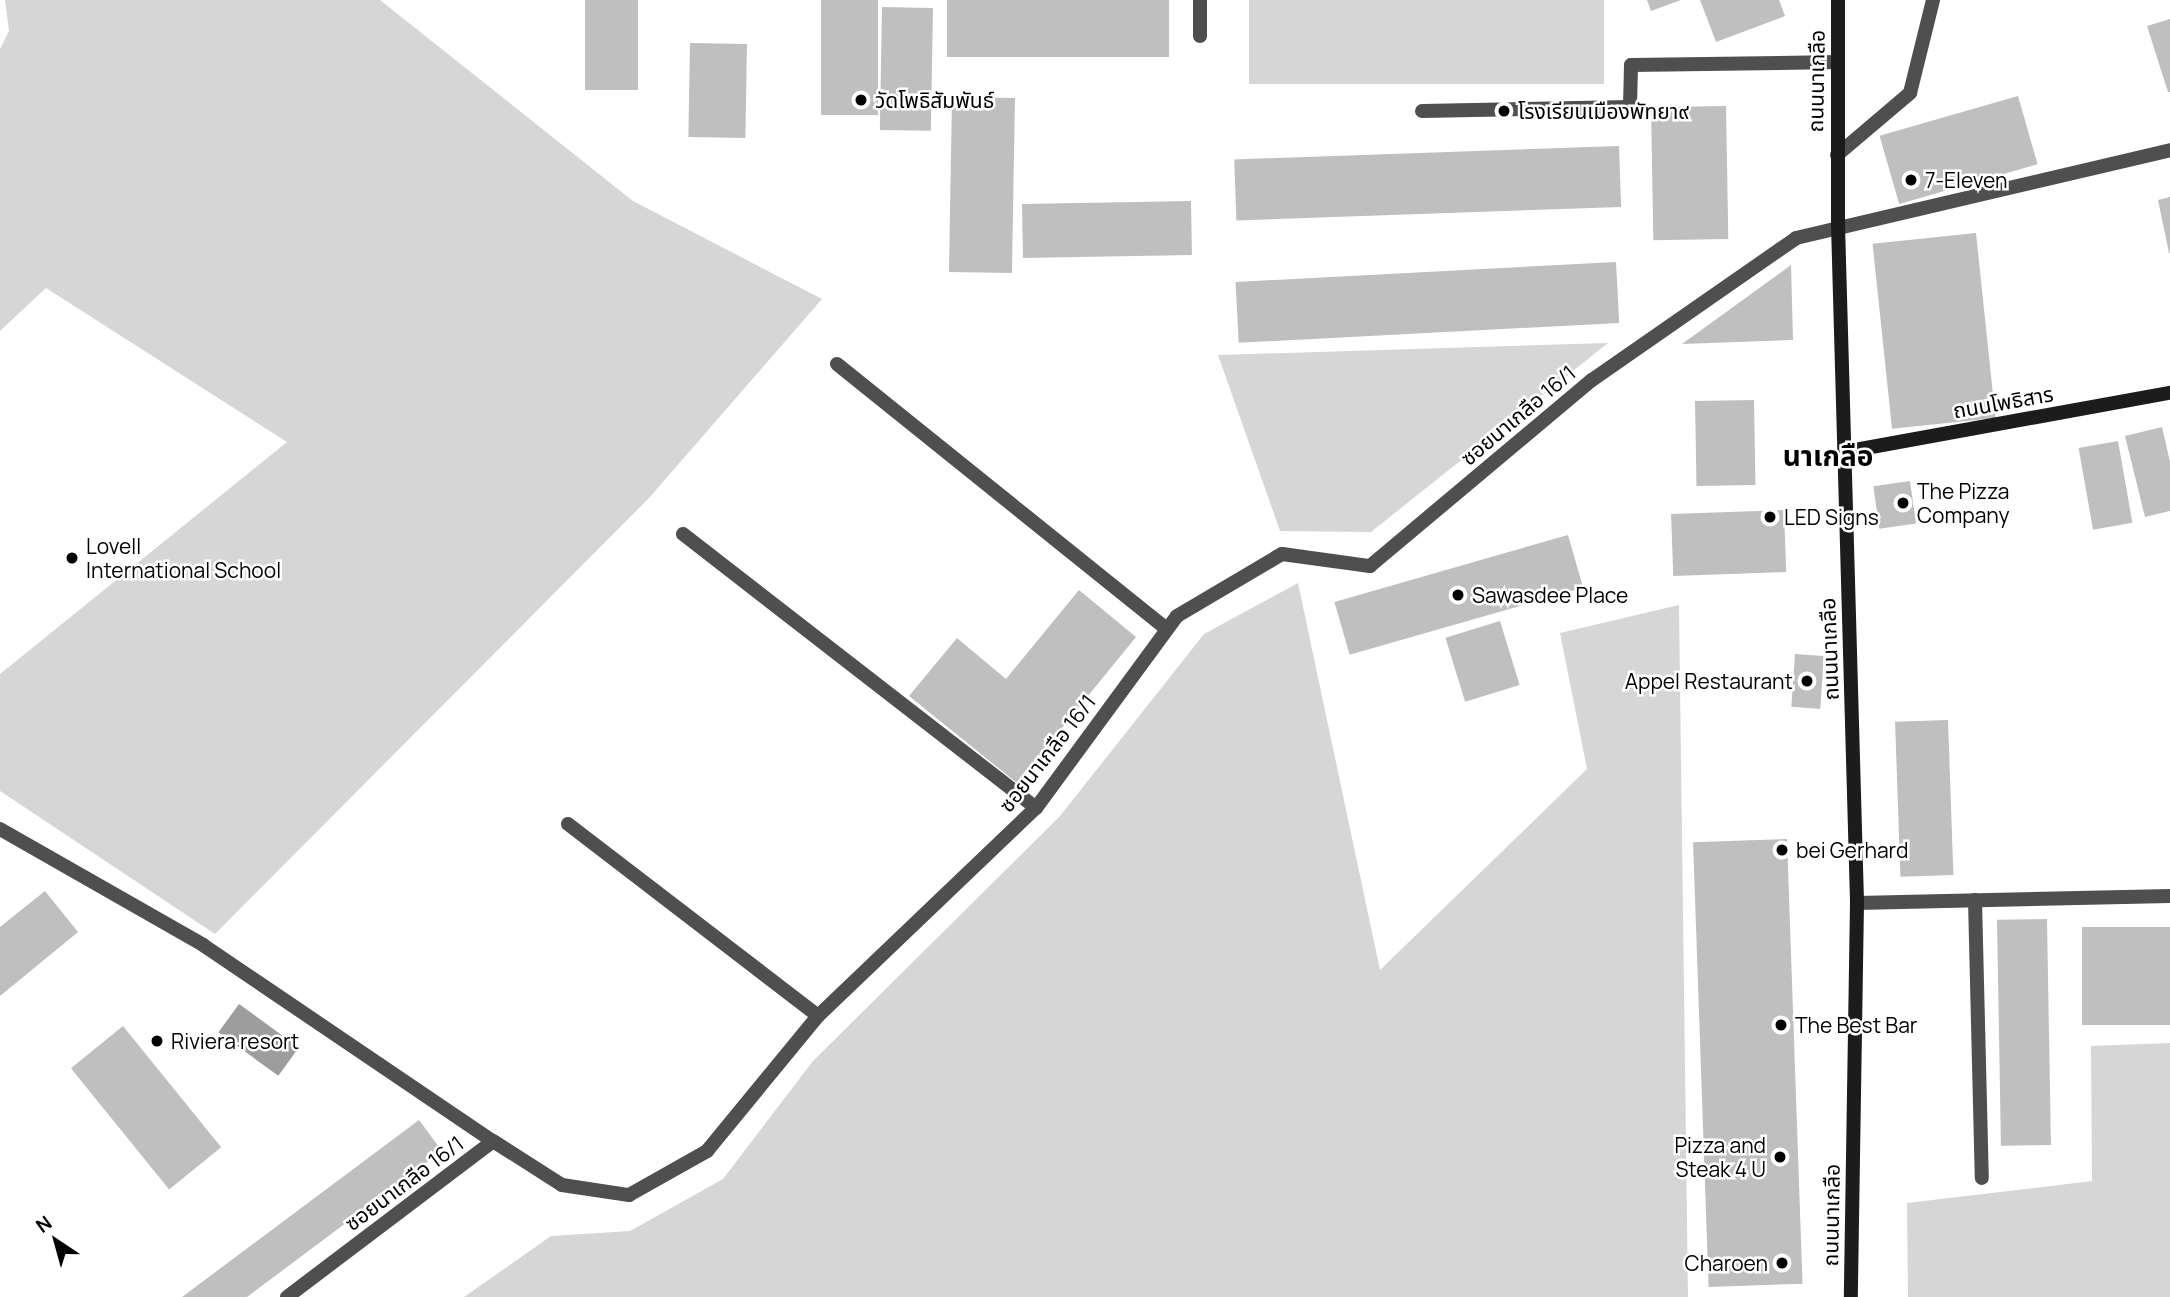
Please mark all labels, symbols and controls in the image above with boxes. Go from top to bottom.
street label: ถนนนาเกลือ [1803,29,1829,133]
place label: วัดโพธิสัมพันธ์ [875,87,994,113]
marker: วัดโพธิสัมพันธ์ [853,92,869,108]
place label: โรงเรียนเมืองพัทยา๙ [1518,98,1689,124]
marker: โรงเรียนเมืองพัทยา๙ [1496,103,1512,119]
place label: 7-Eleven [1925,167,2007,193]
marker: 7-Eleven [1903,172,1919,188]
street label: ซอยนาเกลือ 16/1 [1455,360,1581,470]
street label: ถนนโพธิสาร [1951,381,2055,423]
district label: นาเกลือ [1783,438,1873,472]
place label: The Pizza Company [1917,478,2009,528]
marker: The Pizza Company [1895,495,1911,511]
place label: LED Signs [1784,504,1879,530]
marker: LED Signs [1762,509,1778,525]
place label: Lovell International School [86,533,281,583]
marker: Lovell International School [64,550,80,566]
place label: Sawasdee Place [1472,582,1628,608]
marker: Sawasdee Place [1450,587,1466,603]
street label: ถนนนาเกลือ [1815,597,1843,701]
place label: Appel Restaurant [1625,668,1793,694]
marker: Appel Restaurant [1799,673,1815,689]
street label: ซอยนาเกลือ 16/1 [993,689,1101,817]
place label: bei Gerhard [1796,837,1908,863]
marker: bei Gerhard [1774,842,1790,858]
place label: The Best Bar [1795,1012,1917,1038]
marker: The Best Bar [1773,1017,1789,1033]
place label: Riviera resort [171,1028,299,1054]
marker: Riviera resort [149,1033,165,1049]
street label: ซอยนาเกลือ 16/1 [340,1130,468,1236]
place label: Pizza and Steak 4 U [1674,1132,1766,1182]
marker: Pizza and Steak 4 U [1772,1149,1788,1165]
street label: ถนนนาเกลือ [1818,1163,1844,1267]
north arrow [21,1206,91,1276]
text: N [30,1209,57,1239]
place label: Charoen [1685,1250,1768,1276]
marker: Charoen [1774,1255,1790,1271]

